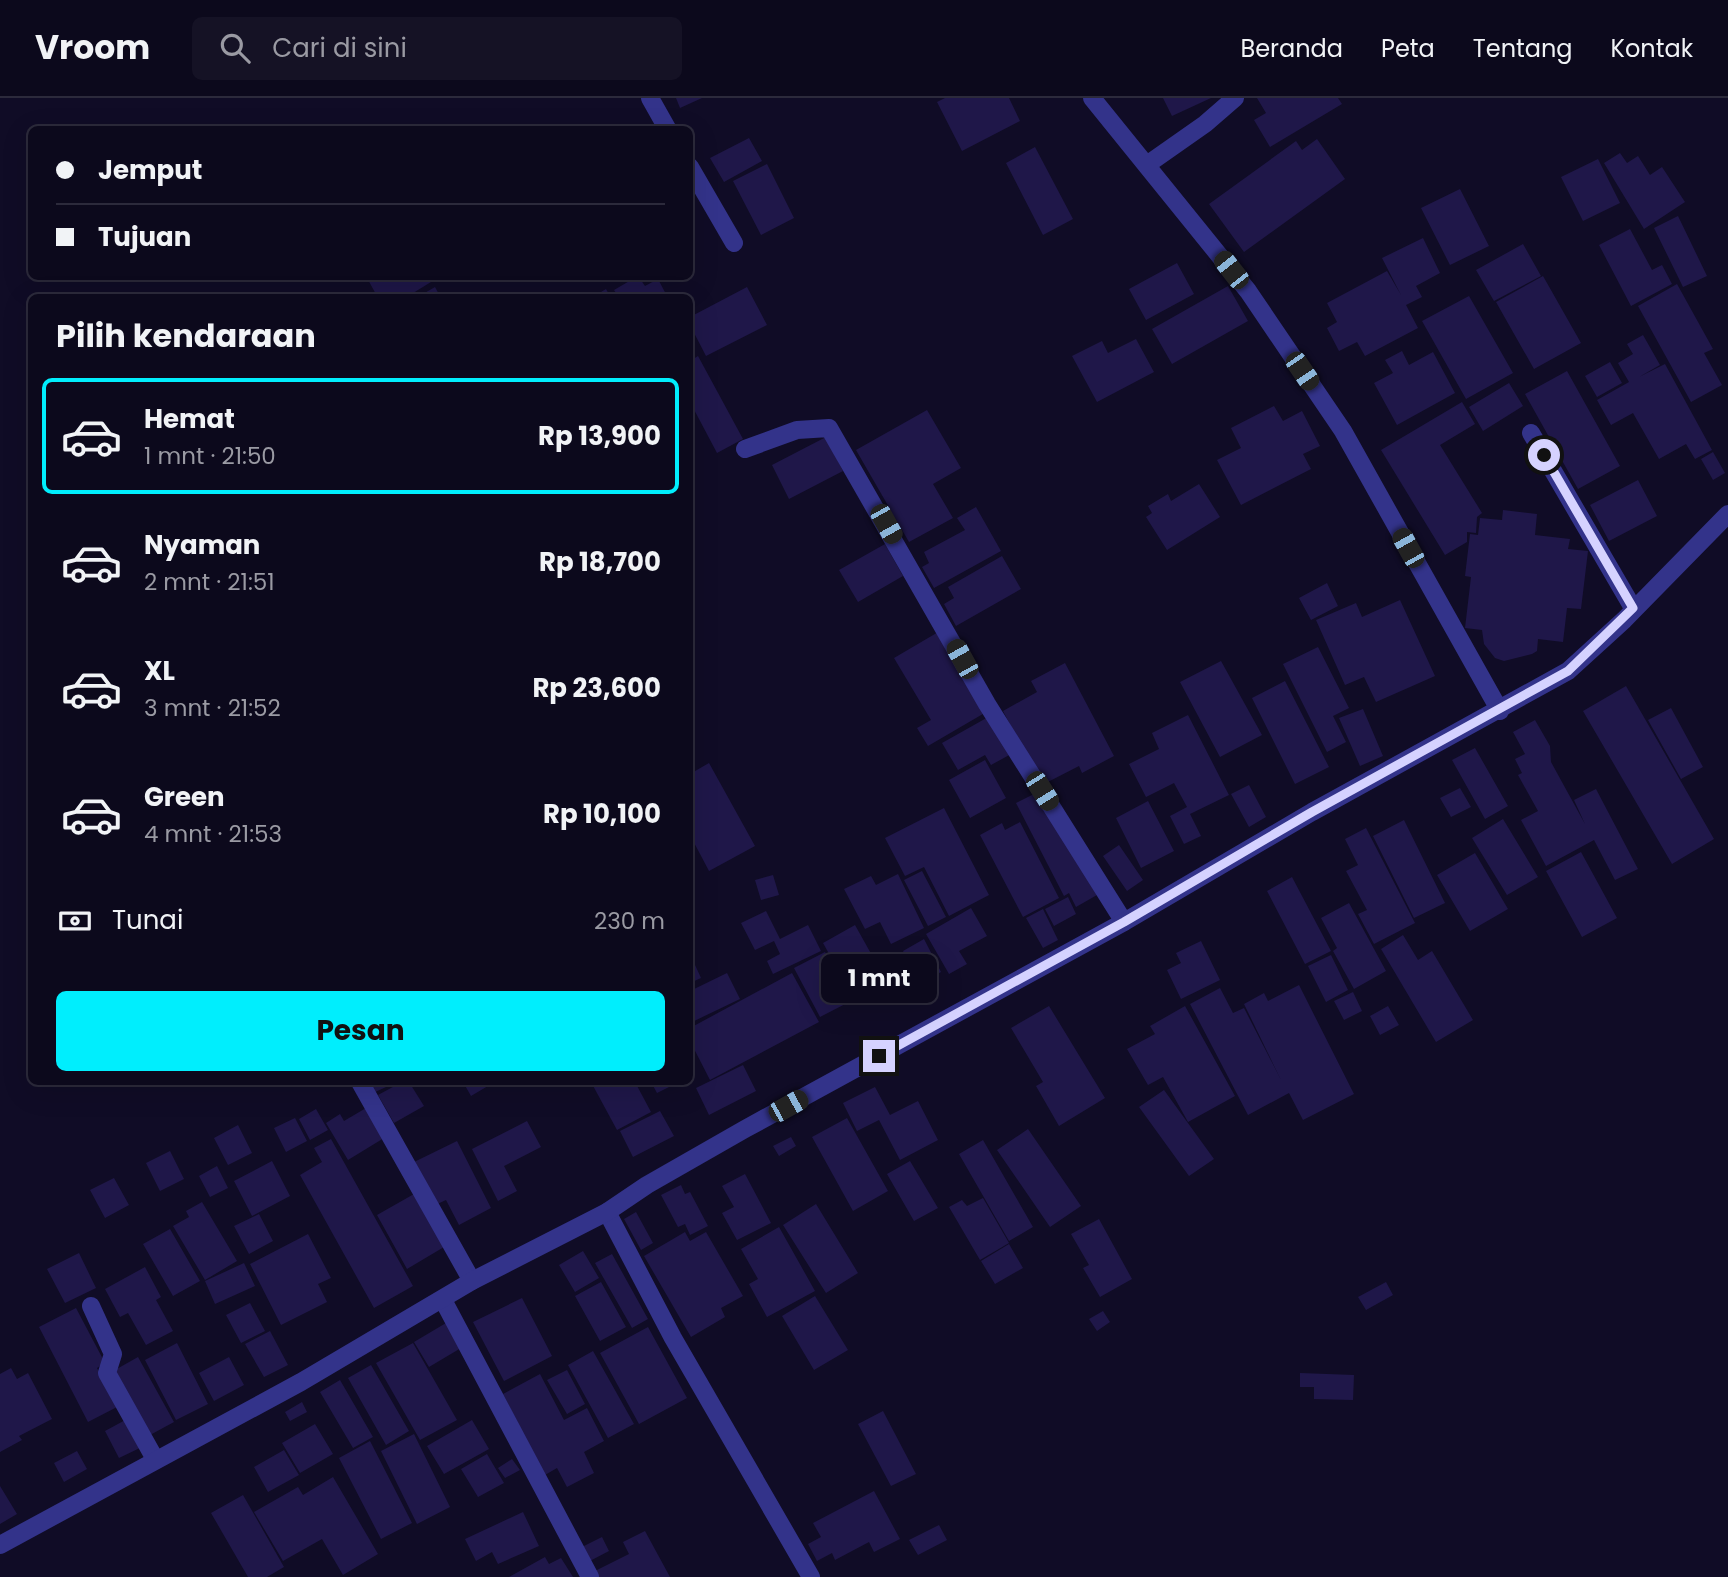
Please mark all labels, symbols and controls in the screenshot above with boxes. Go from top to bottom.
search box [192,17,682,80]
text: Vroom [35,24,150,71]
icon: search [216,29,254,67]
text: Cari di sini [272,30,407,66]
text: Beranda [1240,32,1343,65]
text: Peta [1381,32,1435,65]
text: Tentang [1473,32,1573,65]
text: Kontak [1611,32,1693,65]
text: Jemput [98,152,202,188]
text: Tujuan [98,219,191,255]
car [1210,247,1253,293]
text: Pilih kendaraan [56,313,316,358]
car [1282,348,1323,394]
text: Hemat [144,401,235,437]
icon: car [60,405,123,468]
text: Rp 13,900 [538,418,661,454]
route start [1528,439,1560,471]
text: 1 mnt · 21:50 [144,440,276,472]
car [867,501,906,547]
car [1389,525,1428,571]
text: Nyaman [144,527,260,563]
icon: car [60,531,123,594]
text: Rp 18,700 [539,544,661,580]
text: 2 mnt · 21:51 [144,566,275,598]
car [943,636,982,682]
text: XL [144,653,175,689]
icon: car [60,657,123,720]
text: Rp 23,600 [532,670,661,706]
text: 3 mnt · 21:52 [144,692,281,724]
car [1022,768,1063,814]
text: Green [144,779,225,815]
icon: car [60,783,123,846]
text: Rp 10,100 [543,796,661,832]
text: 4 mnt · 21:53 [144,818,282,850]
icon: cash [56,902,94,940]
text: Tunai [112,902,183,938]
text: 230 m [594,905,665,937]
callout: 1 mnt [821,954,937,1004]
text: 1 mnt [848,962,910,994]
button: Pesan [56,991,665,1071]
route end [863,1040,895,1072]
car [765,1087,812,1125]

